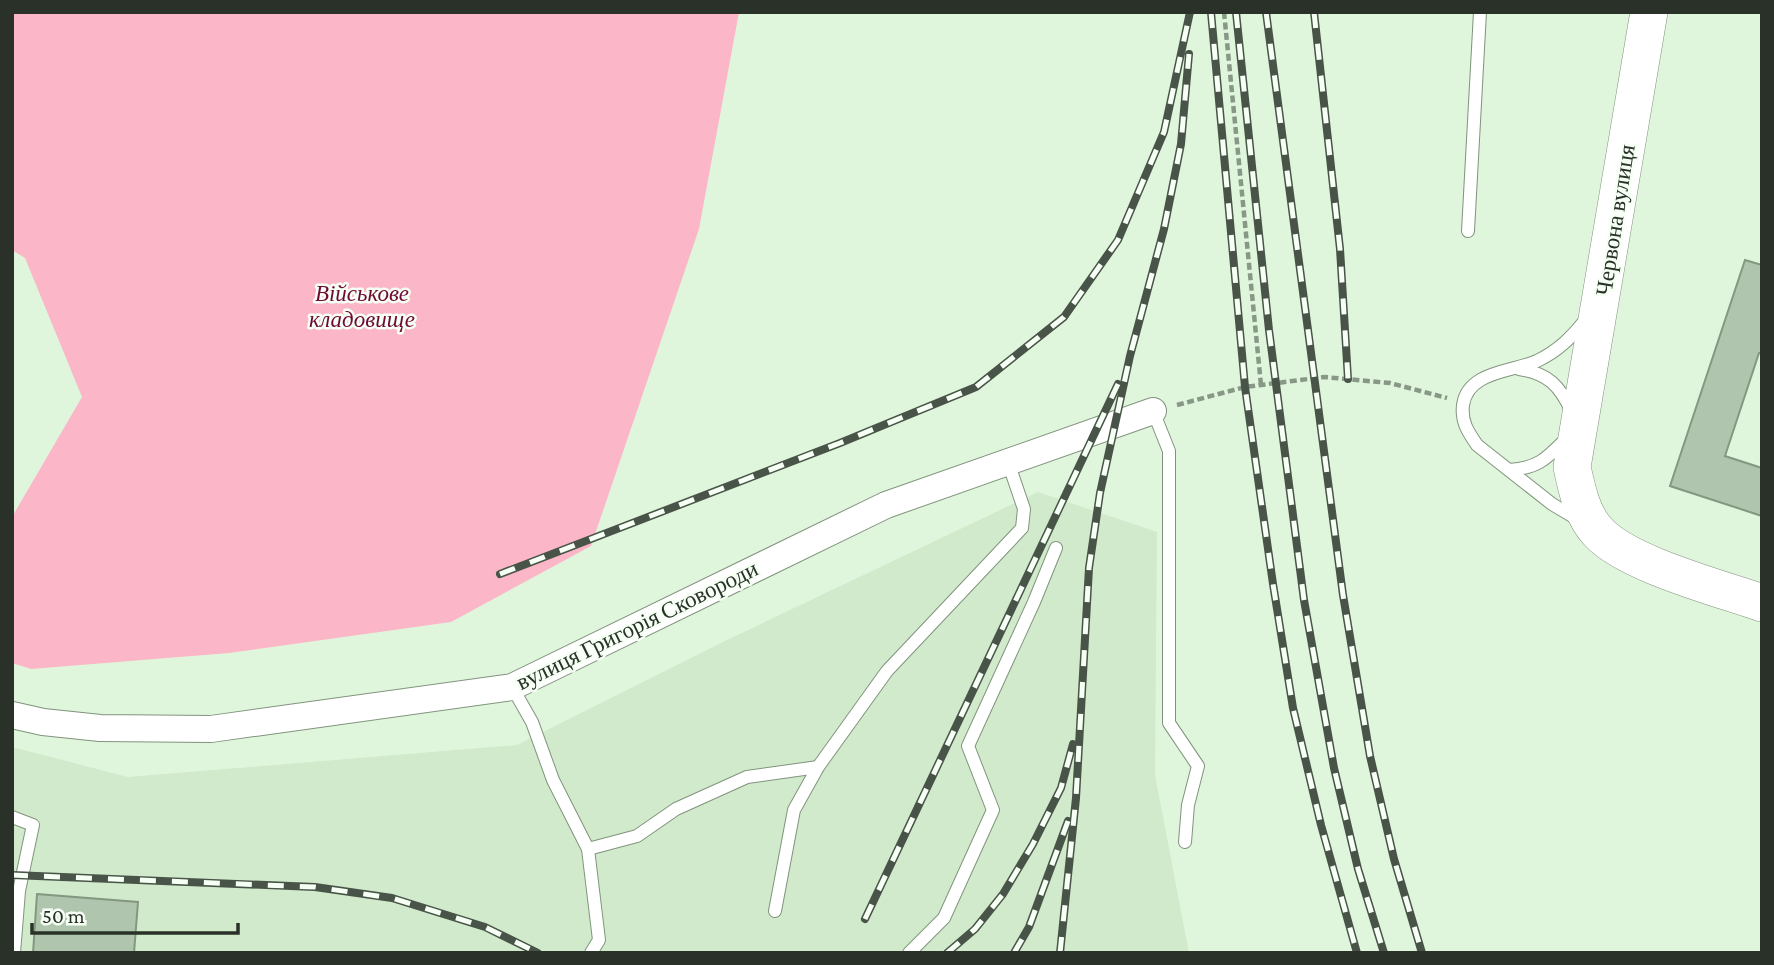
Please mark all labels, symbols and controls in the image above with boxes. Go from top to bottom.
street label: Червона вулиця [1590,142,1640,298]
park label: Військове кладовище [309,280,415,332]
street label: вулиця Григорія Сковороди [512,555,762,695]
scale bar [32,892,238,936]
text: 50 m [42,904,85,928]

